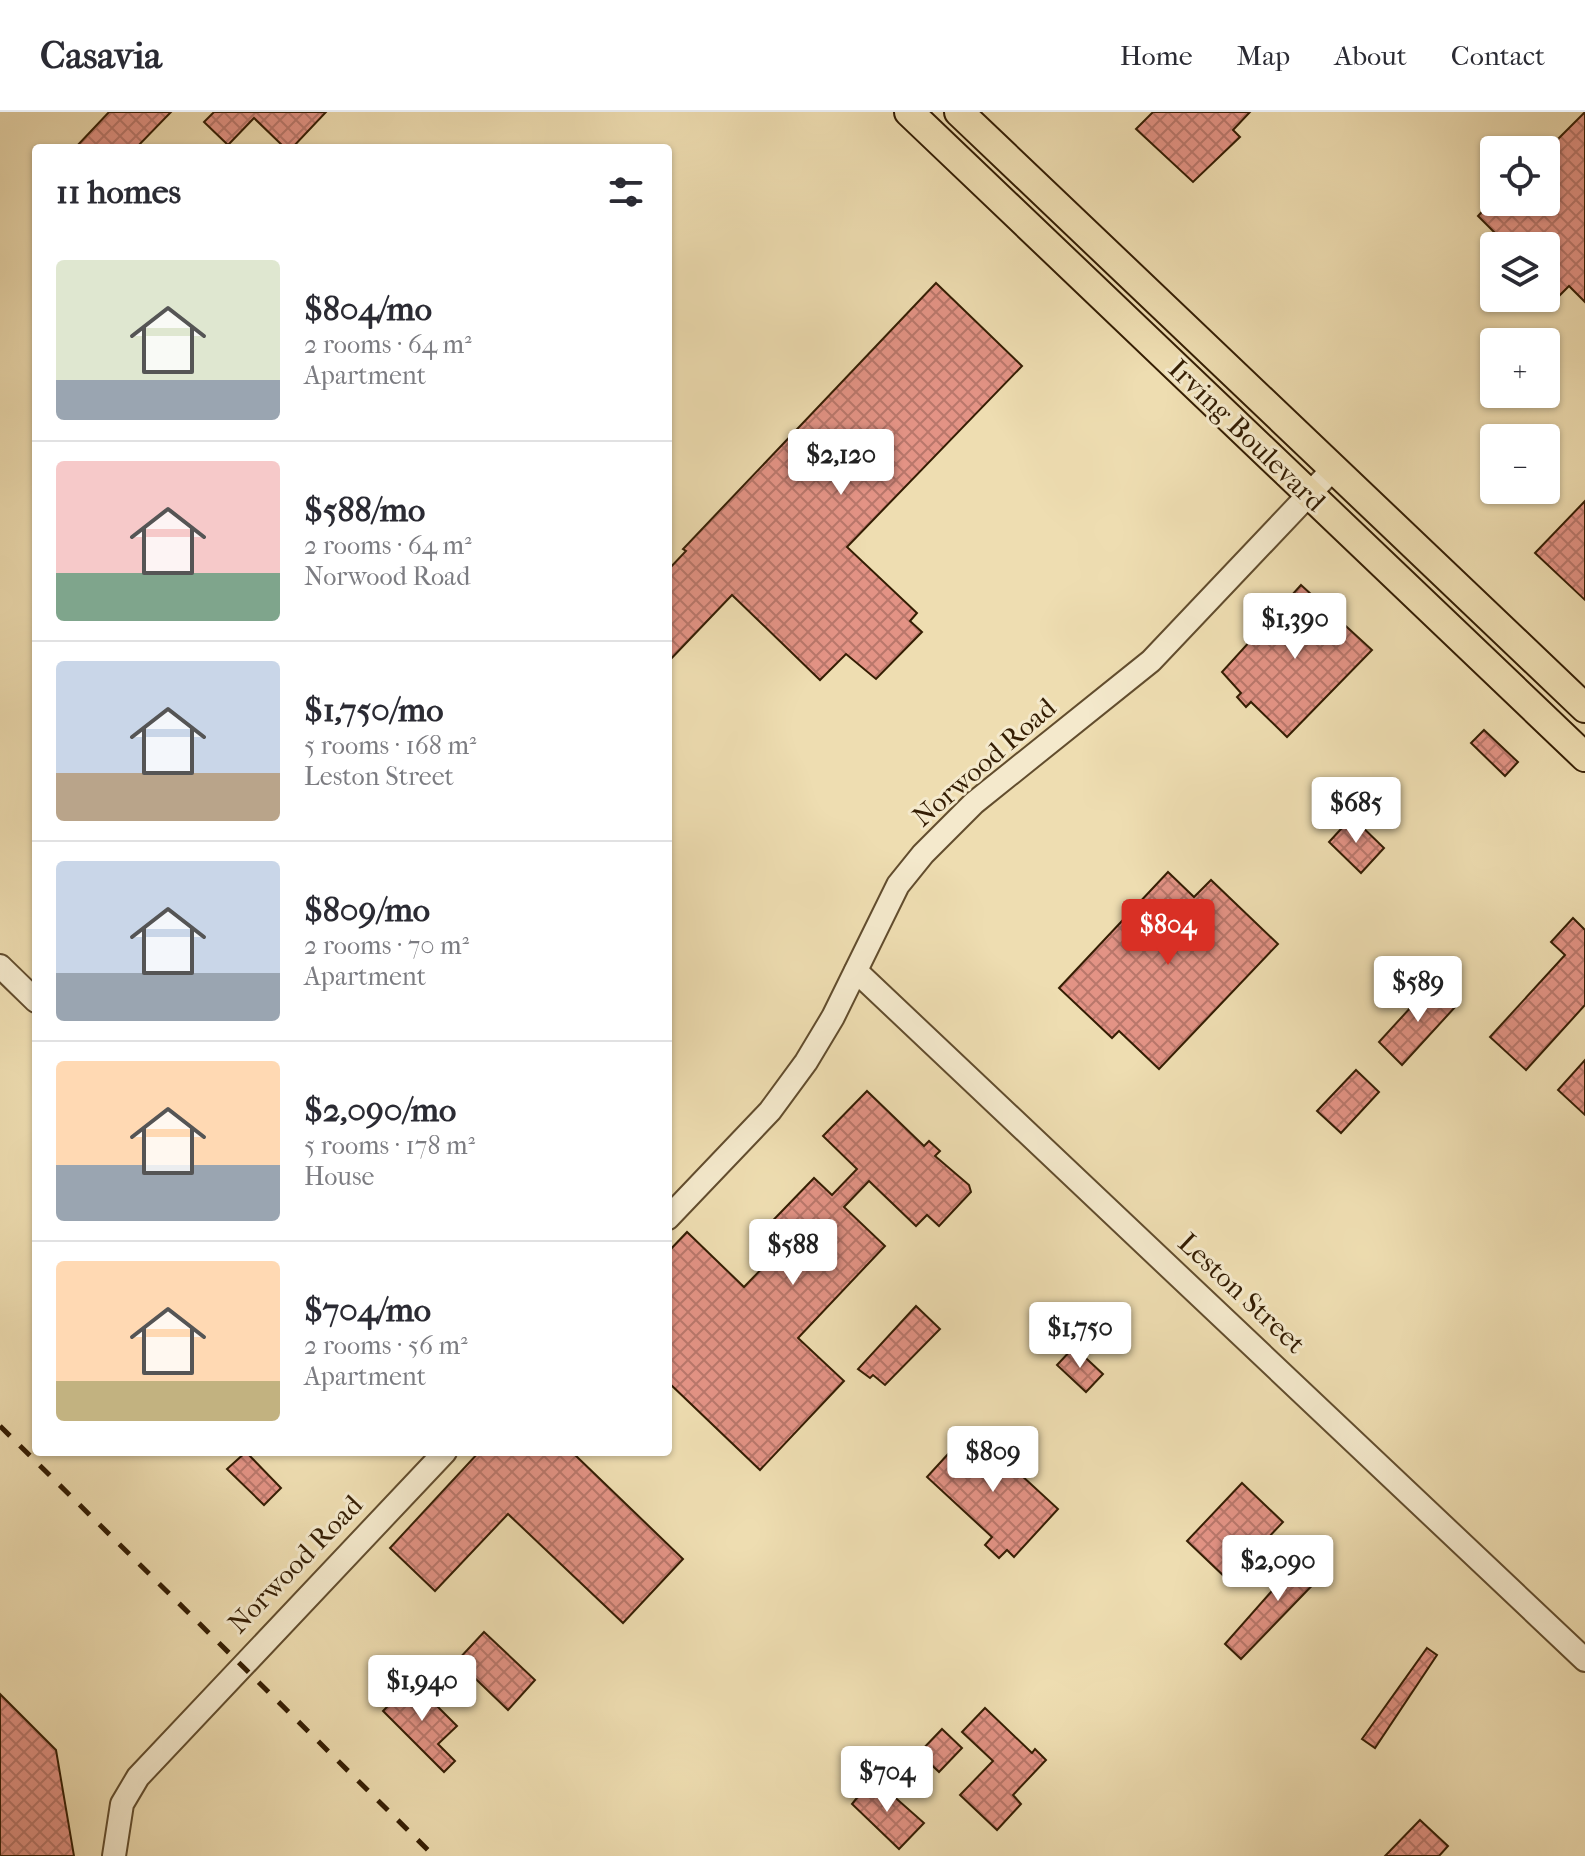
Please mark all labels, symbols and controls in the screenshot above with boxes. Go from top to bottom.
text: Casavia [40,33,162,78]
text: Home [1120,39,1193,72]
text: Map [1237,39,1290,72]
text: About [1334,39,1407,72]
text: Contact [1451,39,1545,72]
map controls [1480,136,1560,504]
button: locate [1480,136,1560,216]
icon: filters [604,170,648,214]
text: 11 homes [56,172,181,212]
button: layers [1480,232,1560,312]
text: $804/mo [304,289,432,329]
icon: home [120,292,216,388]
button: + [1480,328,1560,408]
text: 2 rooms · 64 m² [304,329,472,360]
street label: Irving Boulevard [1162,352,1333,519]
text: Apartment [304,360,426,391]
button: − [1480,424,1560,504]
pin: $2,120 [776,429,906,497]
text: $2,120 [806,439,876,470]
text: $588/mo [304,490,425,530]
icon: home [120,493,216,589]
text: 2 rooms · 64 m² [304,530,472,561]
text: Norwood Road [304,561,470,592]
pin: $1,390 [1230,593,1360,661]
text: $1,390 [1261,603,1329,634]
text: $1,750/mo [304,690,443,730]
street label: Norwood Road [906,690,1063,833]
icon: home [120,693,216,789]
text: 5 rooms · 168 m² [304,730,476,761]
text: Leston Street [304,761,454,792]
pin: $685 [1309,777,1403,845]
text: $685 [1330,787,1382,818]
text: $809/mo [304,890,430,930]
icon: home [120,893,216,989]
pin: $804 [1121,899,1215,967]
text: $804 [1140,909,1196,940]
text: 2 rooms · 70 m² [304,930,469,961]
pin: $589 [1371,956,1465,1024]
text: Apartment [304,961,426,992]
text: $589 [1392,966,1444,997]
text: $2,090/mo [304,1090,456,1130]
icon: home [120,1093,216,1189]
text: 5 rooms · 178 m² [304,1130,475,1161]
text: House [304,1161,374,1192]
pin: $588 [746,1219,840,1287]
street label: Leston Street [1172,1226,1312,1360]
text: $588 [767,1229,819,1260]
text: $704/mo [304,1290,431,1330]
icon: home [120,1293,216,1389]
pin: $1,750 [1015,1302,1145,1370]
text: $1,750 [1047,1312,1113,1343]
text: 2 rooms · 56 m² [304,1330,468,1361]
text: Apartment [304,1361,426,1392]
pin: $809 [946,1426,1040,1494]
text: $809 [965,1436,1021,1467]
street label: Norwood Road [221,1488,370,1640]
pin: $2,090 [1213,1535,1343,1603]
text: $2,090 [1240,1545,1316,1576]
pin: $1,940 [357,1655,487,1723]
text: $1,940 [386,1665,458,1696]
pin: $704 [840,1746,934,1814]
text: $704 [859,1756,915,1787]

